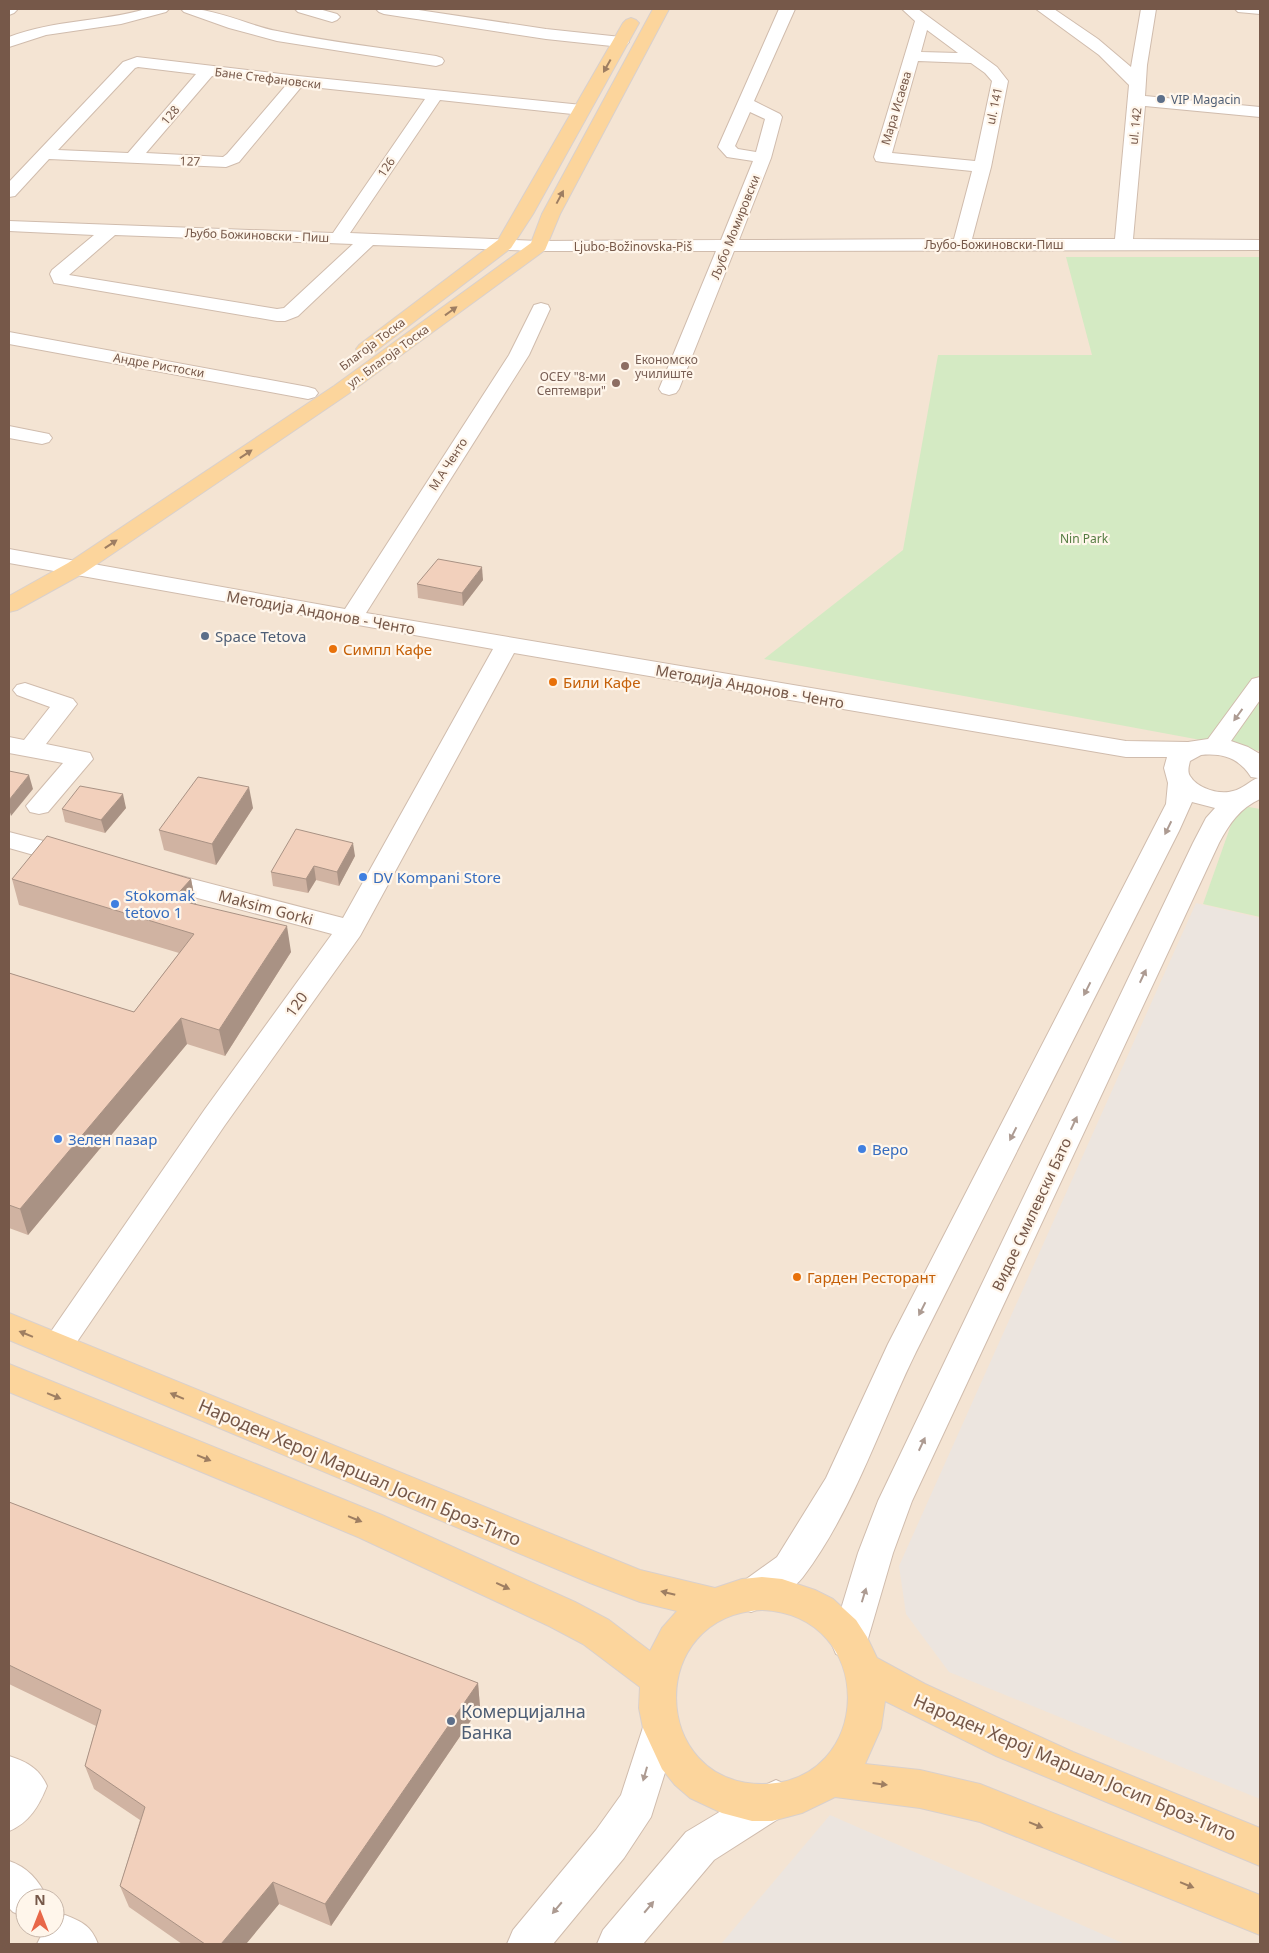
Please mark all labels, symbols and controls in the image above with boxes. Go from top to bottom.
one-way arrow [603,59,611,74]
street label: Бане Стефановски [214,63,322,93]
street label: Мара Исаева [877,69,915,147]
street label: ul. 141 [982,86,1006,126]
place label: VIP Magacin [1171,91,1241,108]
marker: VIP Magacin [1155,93,1167,105]
street label: 128 [157,102,183,128]
street label: ul. 142 [1125,106,1145,146]
street label: 127 [179,152,201,170]
street label: 126 [373,154,399,180]
street label: Љубо Момировски [706,172,764,282]
one-way arrow [556,190,564,205]
street label: Љубо Божиновски - Пиш [185,224,329,246]
street label: Љубо-Божиновски-Пиш [925,236,1063,253]
street label: Ljubo-Božinovska-Piš [574,238,692,255]
one-way arrow [444,306,457,316]
street label: Благоја Тоска [336,314,408,374]
street label: ул. Благоја Тоска [344,321,432,391]
street label: Андре Ристоски [112,349,206,381]
place label: Економско училиште [635,351,698,382]
marker: Економско училиште [619,360,631,372]
place label: ОСЕУ "8-ми Септември" [537,368,606,399]
marker: ОСЕУ "8-ми Септември" [610,377,622,389]
street label: М.А Ченто [425,434,471,494]
one-way arrow [239,449,253,459]
park label: Nin Park [1060,530,1109,547]
one-way arrow [104,539,117,549]
street label: Методија Андонов - Ченто [225,586,417,638]
place label: Space Tetova [215,626,306,646]
marker: Space Tetova [199,630,211,642]
place label: Симпл Кафе [343,639,432,659]
marker: Симпл Кафе [327,643,339,655]
street label: Методија Андонов - Ченто [654,660,846,712]
place label: Били Кафе [563,672,640,692]
marker: Били Кафе [547,676,559,688]
one-way arrow [1233,708,1243,722]
one-way arrow [1164,821,1172,835]
place label: DV Kompani Store [373,867,501,887]
marker: DV Kompani Store [357,871,369,883]
place label: Stokomak tetovo 1 [125,885,195,922]
street label: Maksim Gorki [217,885,315,929]
marker: Stokomak tetovo 1 [109,898,121,910]
one-way arrow [1139,969,1147,983]
one-way arrow [1083,982,1091,996]
street label: 120 [280,988,312,1020]
one-way arrow [1070,1116,1078,1130]
one-way arrow [1009,1126,1017,1141]
place label: Зелен пазар [68,1129,157,1149]
marker: Зелен пазар [52,1133,64,1145]
street label: Видое Смилевски Бато [987,1134,1075,1294]
place label: Веро [872,1139,908,1159]
marker: Веро [856,1143,868,1155]
place label: Гарден Ресторант [807,1267,936,1287]
marker: Гарден Ресторант [791,1271,803,1283]
one-way arrow [918,1302,926,1316]
one-way arrow [19,1329,34,1337]
one-way arrow [169,1391,184,1399]
one-way arrow [47,1392,62,1400]
street label: Народен Херој Маршал Јосип Броз-Тито [195,1393,525,1551]
one-way arrow [918,1437,926,1451]
one-way arrow [197,1454,211,1462]
one-way arrow [347,1516,362,1524]
one-way arrow [496,1583,510,1591]
one-way arrow [861,1588,868,1603]
one-way arrow [661,1589,676,1597]
street label: Народен Херој Маршал Јосип Броз-Тито [910,1688,1240,1846]
place label: Комерцијална Банка [461,1699,586,1744]
marker: Комерцијална Банка [445,1715,457,1727]
one-way arrow [641,1767,649,1782]
one-way arrow [872,1780,888,1788]
one-way arrow [1029,1821,1044,1829]
one-way arrow [1180,1881,1195,1889]
north arrow [15,1888,65,1938]
text: N [34,1890,46,1909]
one-way arrow [551,1901,562,1914]
one-way arrow [643,1901,654,1914]

